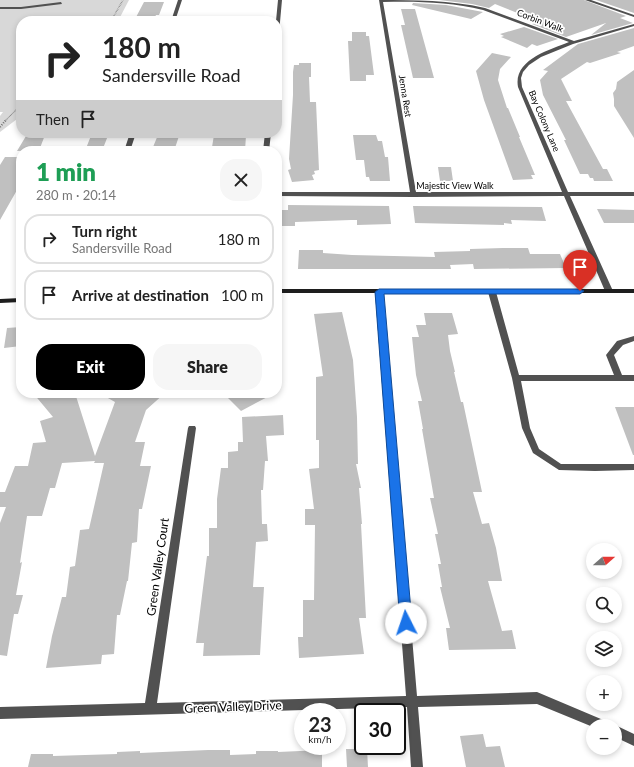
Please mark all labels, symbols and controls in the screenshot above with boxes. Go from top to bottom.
street label: Corbin Walk [515,7,565,35]
text: 180 m [102,30,181,64]
icon: right [36,32,88,84]
text: Sandersville Road [102,64,241,86]
street label: Jenna Rest [397,74,414,119]
street label: Bay Colony Lane [527,88,562,153]
icon: arrive [77,108,99,130]
text: Then [36,110,69,128]
text: 1 min [36,157,96,186]
button: close [220,159,262,201]
street label: Majestic View Walk [416,180,494,191]
text: 280 m · 20:14 [36,187,116,203]
text: Turn right [72,222,137,240]
icon: right [38,228,60,250]
text: 180 m [218,230,260,248]
text: Sandersville Road [72,240,172,256]
pin [563,250,597,291]
icon: arrive [569,256,591,278]
icon: arrive [38,284,60,306]
text: Arrive at destination [72,286,209,304]
text: 100 m [221,286,263,304]
button: Exit [36,344,145,390]
button: Share [153,344,262,390]
street label: Green Valley Court [143,516,172,617]
north arrow [586,543,622,579]
map controls [586,543,622,755]
button: search [586,587,622,623]
position arrow [385,602,427,644]
button: layers [586,631,622,667]
button: + [586,675,622,711]
street label: Green Valley Drive [184,697,282,716]
speed limit sign: 30 [354,703,406,755]
text: 23 [308,712,332,736]
button: − [586,719,622,755]
text: km/h [308,733,332,745]

